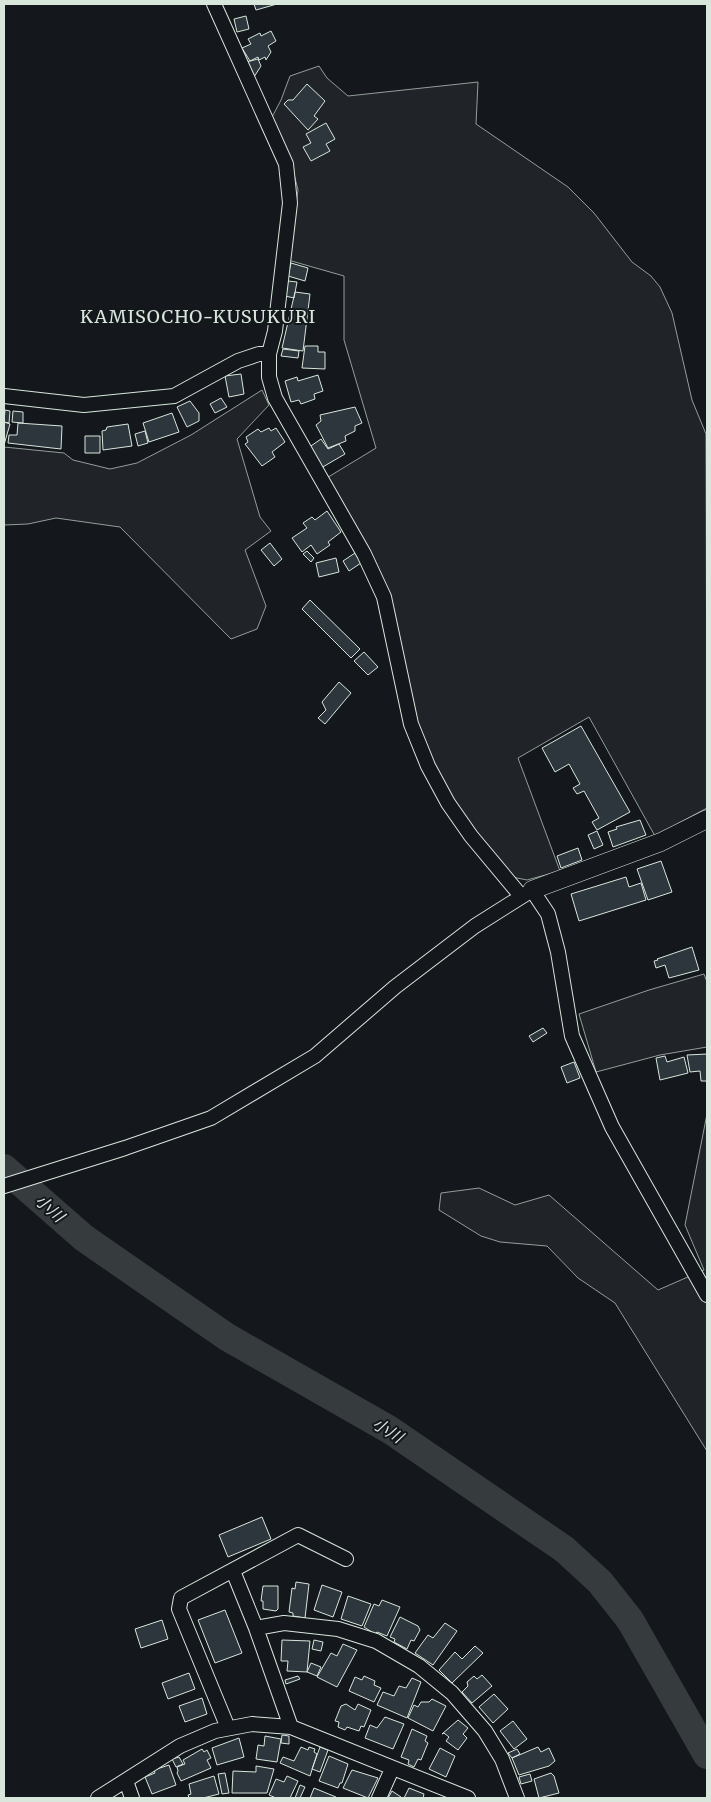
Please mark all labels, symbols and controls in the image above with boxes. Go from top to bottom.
district label: KAMISOCHO-KUSUKURI [80,305,316,328]
water label: 小川 [31,1190,70,1227]
water label: 小川 [369,1413,409,1448]

